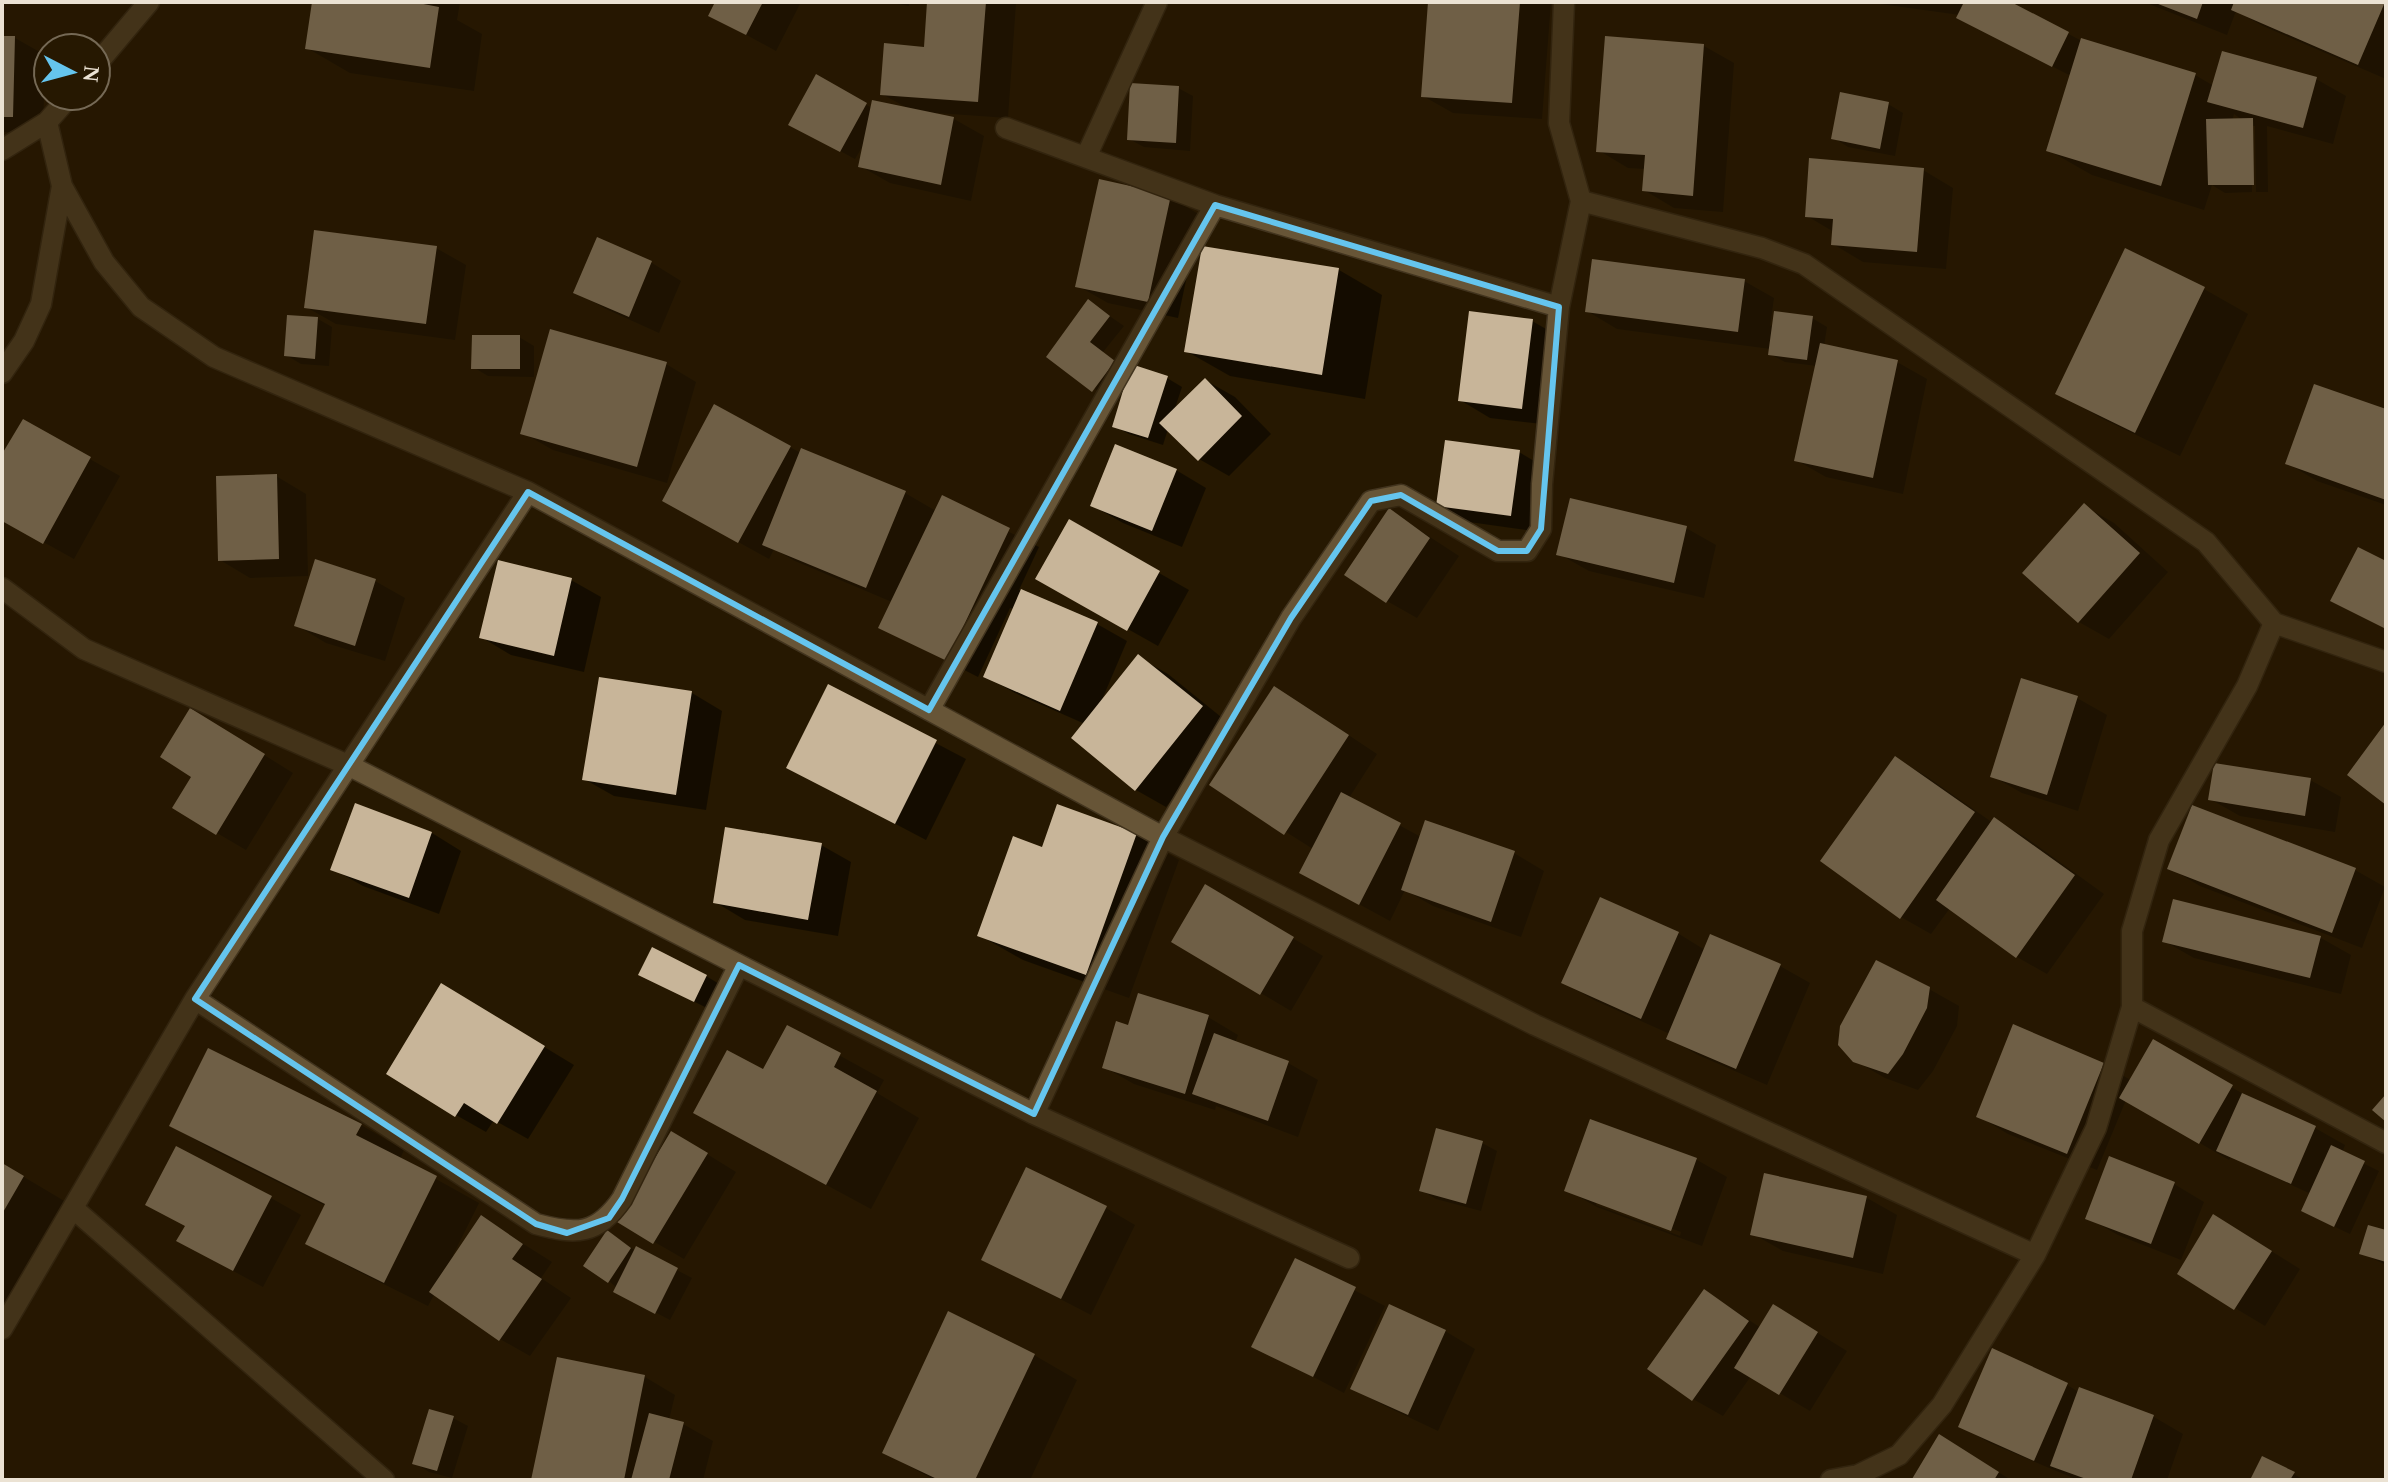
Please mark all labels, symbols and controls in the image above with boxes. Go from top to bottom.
north arrow [32,32,112,112]
text: N [78,65,105,83]

